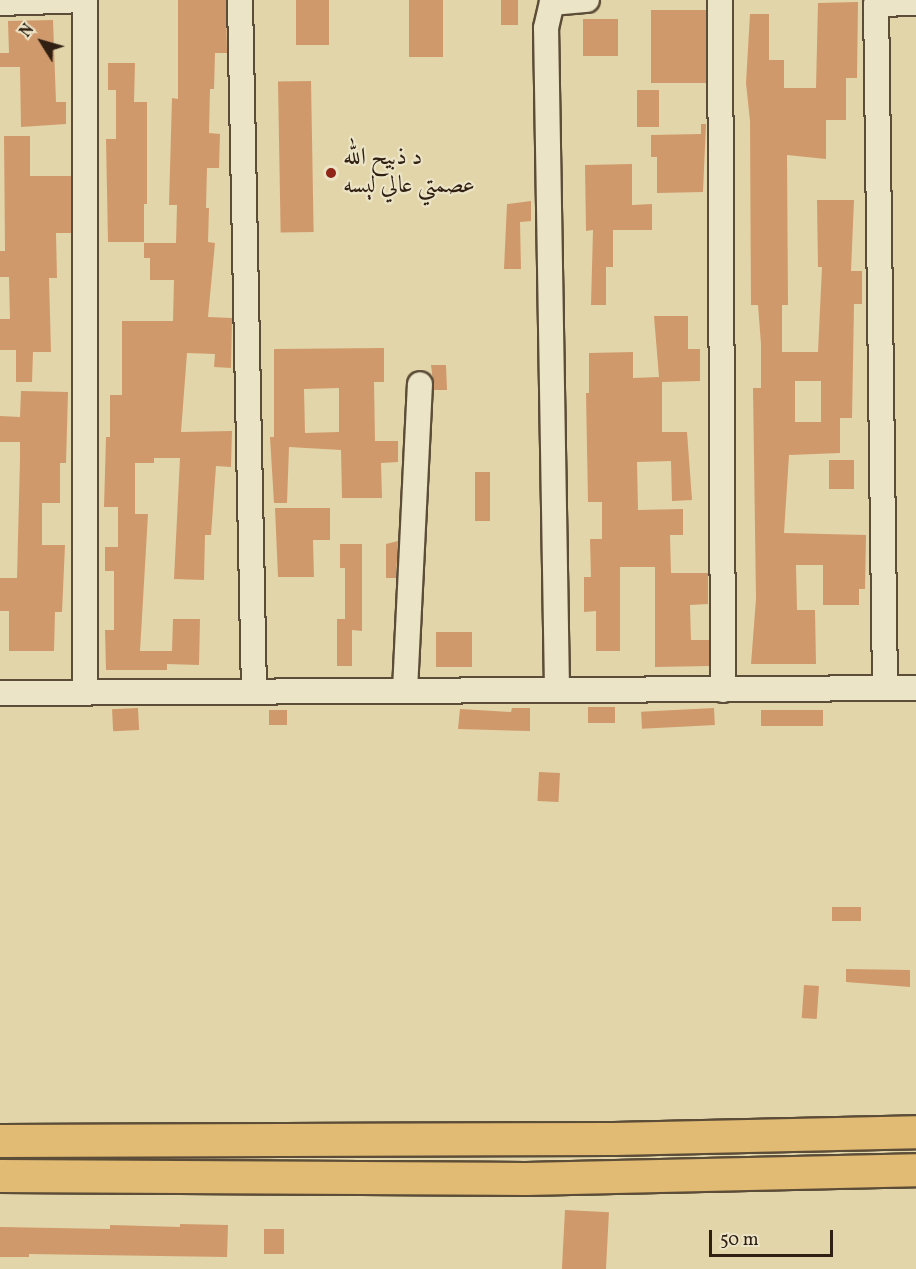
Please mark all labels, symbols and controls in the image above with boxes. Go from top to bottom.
north arrow [12,12,72,72]
text: N [15,20,40,42]
place label: د ذبیح الله عصمتي عالي لېسه [343,145,475,201]
marker: د ذبیح الله عصمتي عالي لېسه [324,166,338,180]
scale bar [712,1218,836,1256]
text: 50 m [720,1228,759,1253]

